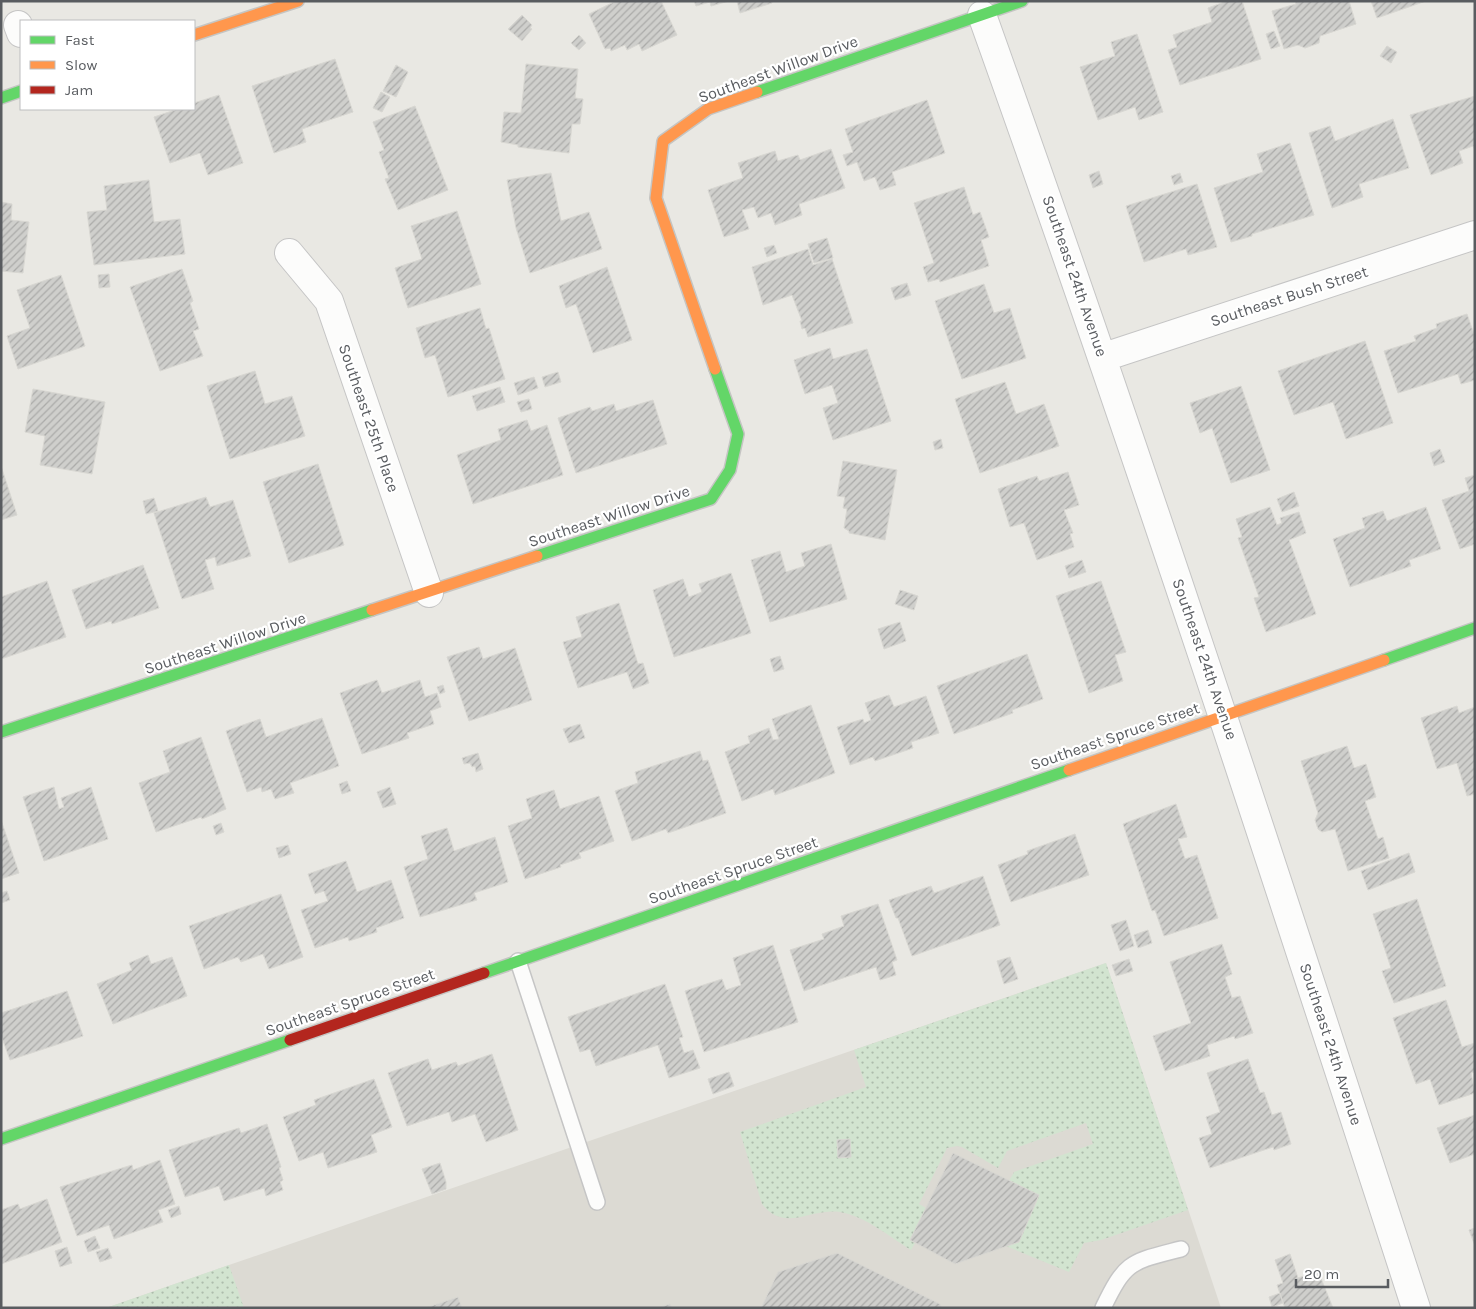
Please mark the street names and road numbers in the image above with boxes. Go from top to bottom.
street label: Southeast Willow Drive [696,31,860,107]
street label: Southeast 24th Avenue [1038,193,1112,359]
street label: Southeast Bush Street [1208,262,1370,330]
street label: Southeast 25th Place [335,341,403,495]
street label: Southeast Willow Drive [526,481,692,551]
street label: Southeast 24th Avenue [1168,576,1242,742]
street label: Southeast Willow Drive [142,608,308,678]
street label: Southeast Spruce Street [1028,698,1202,774]
street label: Southeast Spruce Street [646,832,820,908]
street label: Southeast 24th Avenue [1296,961,1366,1127]
street label: Southeast Spruce Street [263,964,437,1040]

